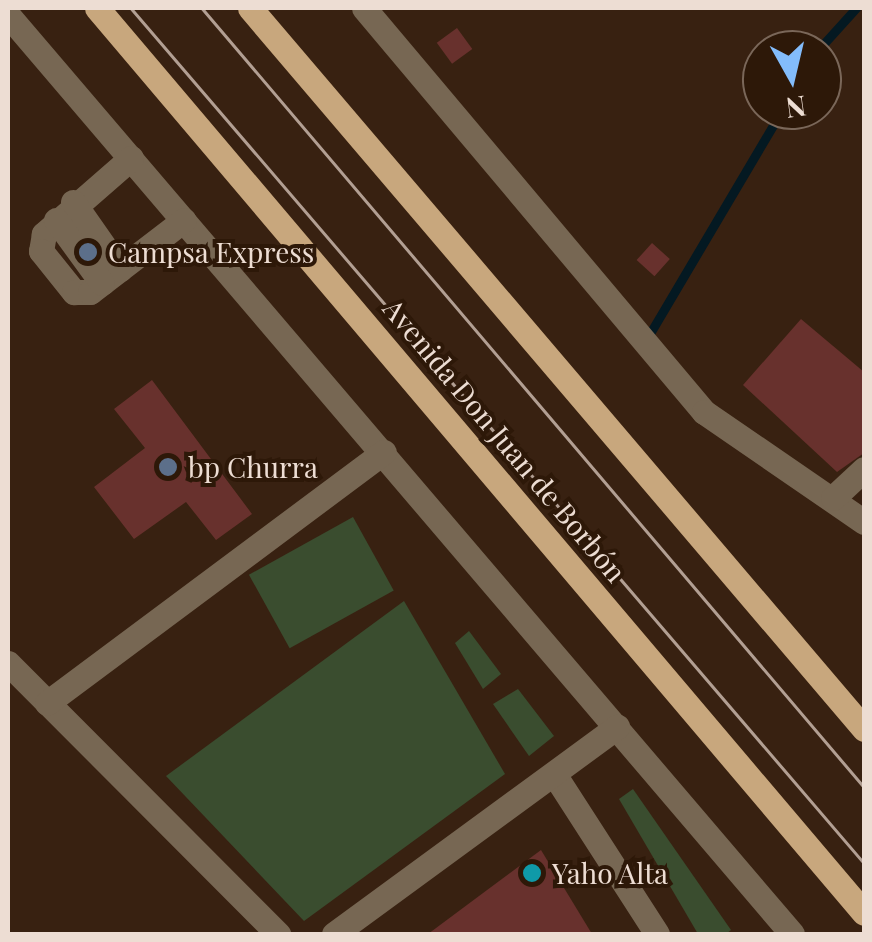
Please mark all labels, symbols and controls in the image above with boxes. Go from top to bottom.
north arrow [742,30,842,130]
text: N [783,88,809,128]
place label: Campsa Express [108,235,315,269]
marker: Campsa Express [77,241,99,263]
street label: Avenida Don Juan de Borbón [377,292,633,588]
place label: bp Churra [188,450,318,484]
marker: bp Churra [157,456,179,478]
place label: Yaho Alta [552,856,669,890]
marker: Yaho Alta [521,862,543,884]

